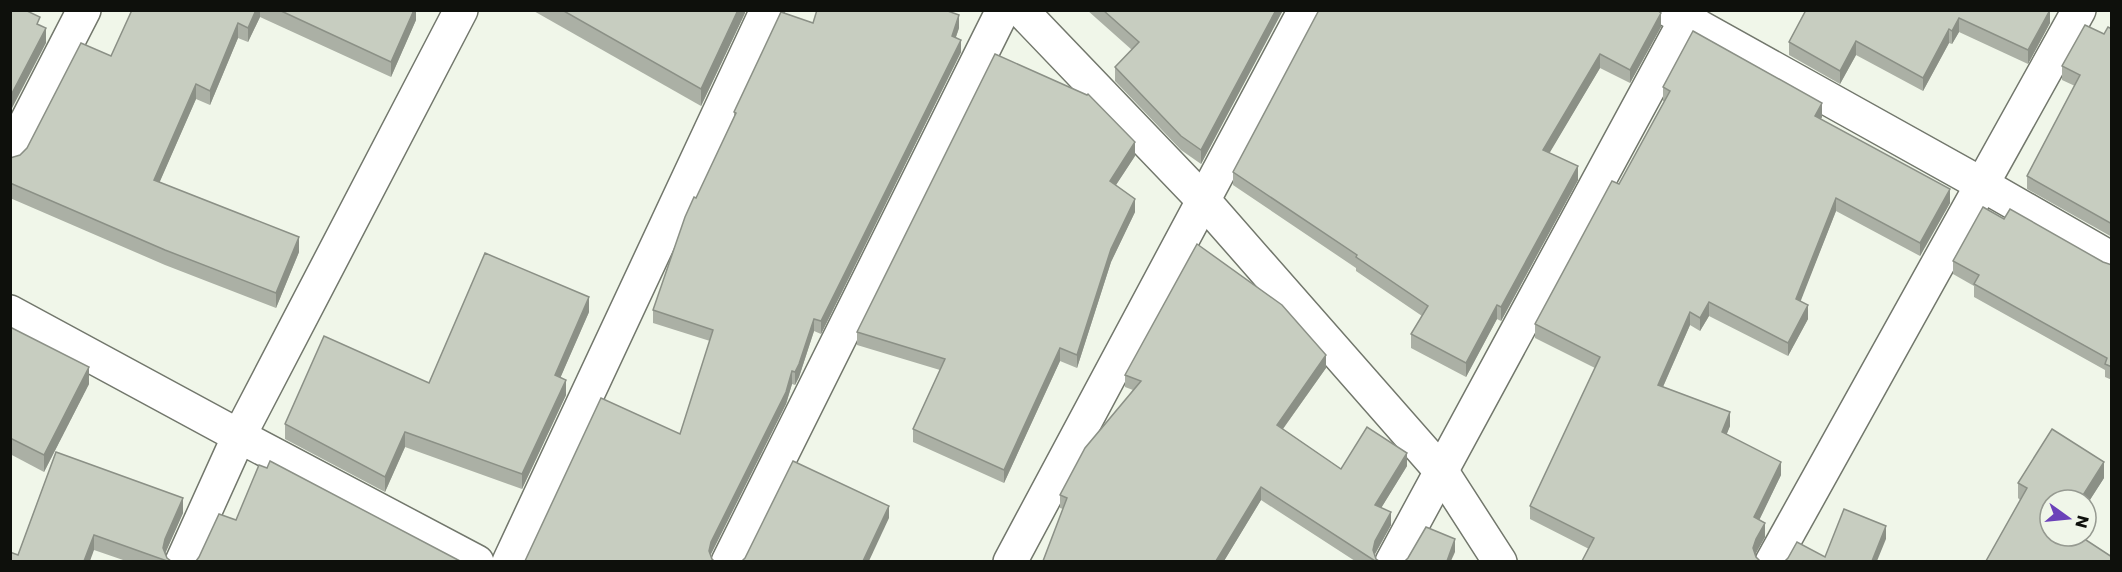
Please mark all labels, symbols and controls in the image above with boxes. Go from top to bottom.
north arrow [2038,488,2098,548]
text: N [2069,513,2095,531]

